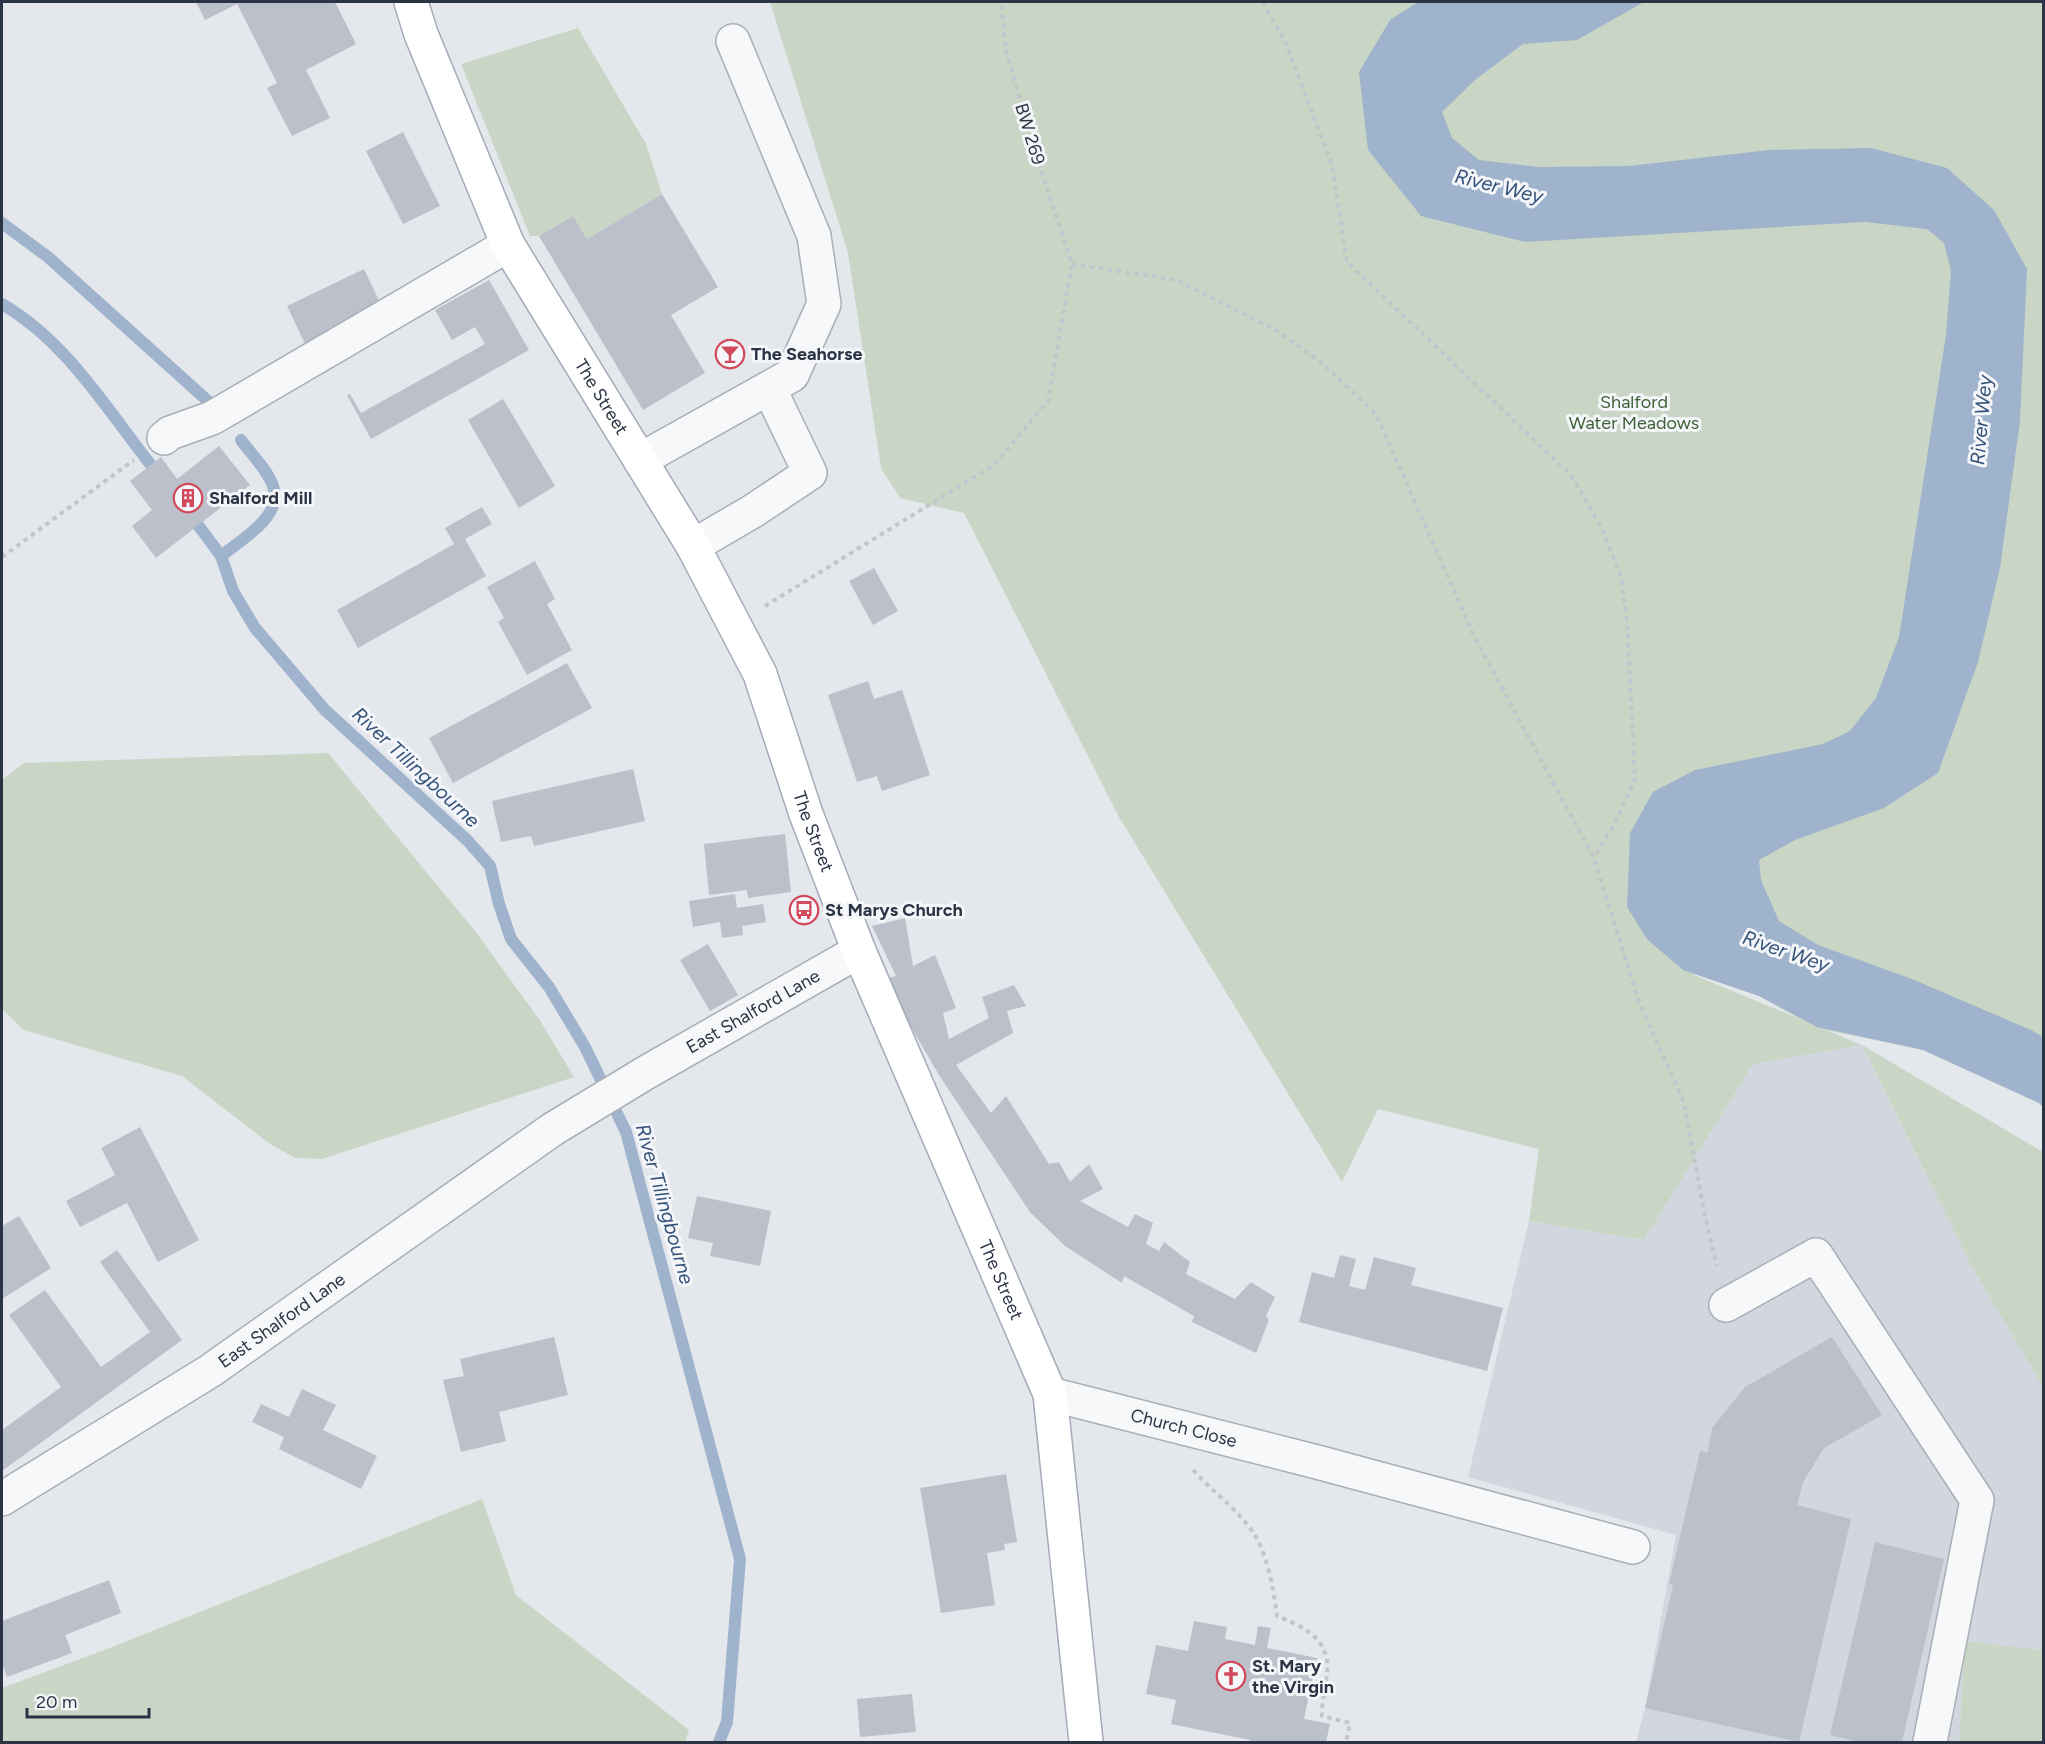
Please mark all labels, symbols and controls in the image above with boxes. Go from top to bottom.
street label: BW 269 [1010,101,1050,167]
water label: River Wey [1452,163,1547,209]
bar icon: The Seahorse [714,338,746,370]
place label: The Seahorse [751,343,862,365]
street label: The Street [570,355,633,439]
water label: River Wey [1965,373,1997,466]
park label: Shalford Water Meadows [1569,391,1699,434]
building icon: Shalford Mill [172,482,204,514]
place label: Shalford Mill [209,487,312,509]
water label: River Tillingbourne [347,702,485,832]
street label: The Street [788,788,838,875]
bus stop icon: St Marys Church [788,894,820,926]
place label: St Marys Church [825,899,963,921]
water label: River Wey [1740,925,1834,977]
street label: East Shalford Lane [682,965,824,1058]
water label: River Tillingbourne [631,1121,699,1287]
street label: The Street [974,1237,1028,1323]
street label: East Shalford Lane [214,1268,350,1373]
street label: Church Close [1128,1404,1239,1452]
place label: St. Mary the Virgin [1252,1655,1334,1698]
church icon: St. Mary the Virgin [1215,1660,1247,1692]
scale bar [27,1681,148,1719]
text: 20 m [36,1691,77,1713]

